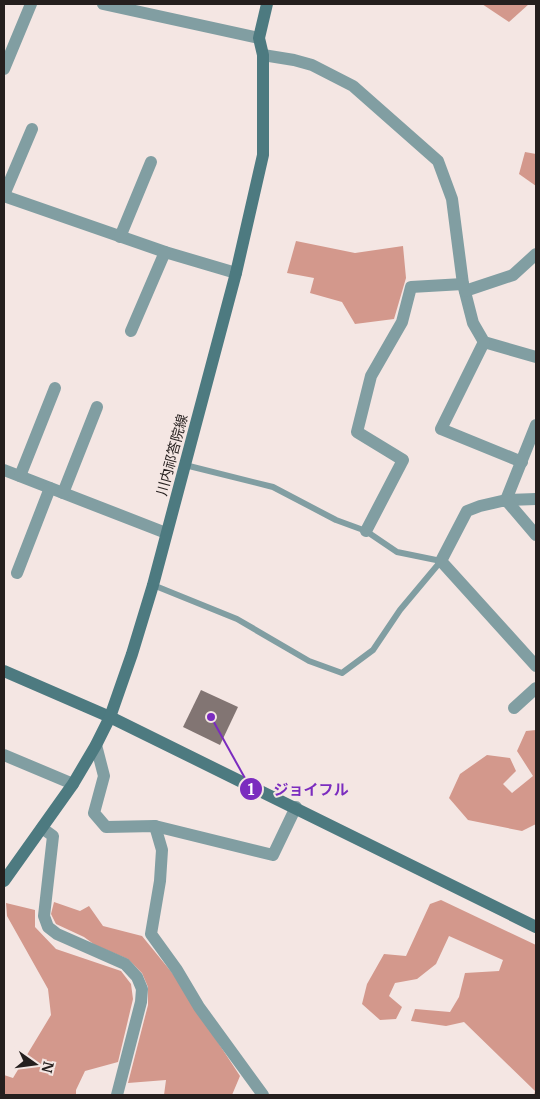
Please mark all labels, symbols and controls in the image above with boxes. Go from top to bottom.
street label: 川内祁答院線 [152,412,192,498]
callout: ジョイフル [238,774,358,804]
text: 1 [248,780,255,799]
text: ジョイフル [273,780,349,799]
north arrow [10,1039,60,1089]
text: N [38,1060,58,1075]

